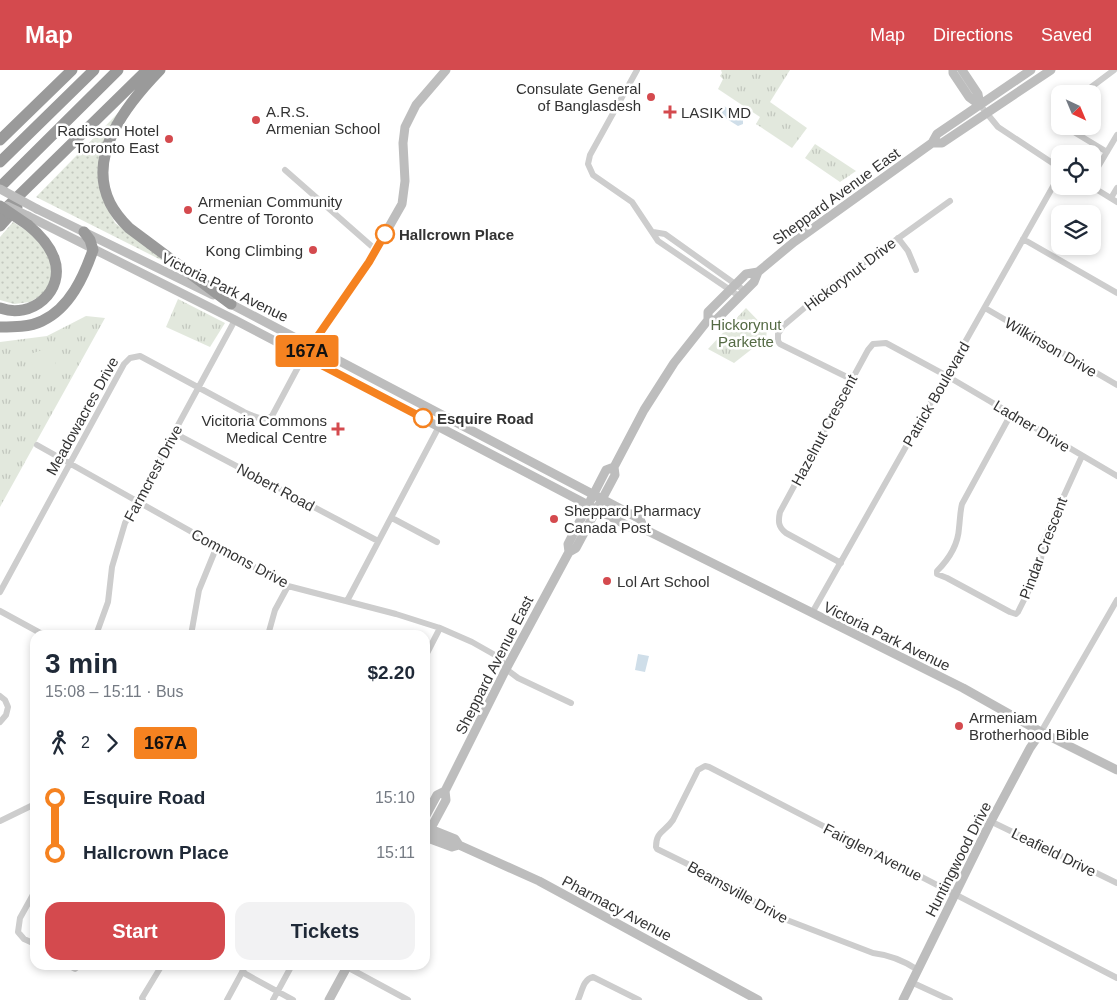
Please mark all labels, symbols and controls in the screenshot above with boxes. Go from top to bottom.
text: Map [25,21,73,48]
text: Map [870,25,905,45]
text: Directions [933,25,1013,45]
text: Saved [1041,25,1092,45]
place label: Consulate General of Banglasdesh [516,80,641,114]
north arrow [1051,85,1101,135]
map controls [1051,85,1101,255]
marker: Consulate General of Banglasdesh [645,91,657,103]
place label: A.R.S. Armenian School [266,103,380,137]
place label: LASIK MD [681,104,751,121]
marker: LASIK MD [663,105,677,119]
marker: A.R.S. Armenian School [250,114,262,126]
place label: Radisson Hotel Toronto East [57,122,160,156]
marker: Radisson Hotel Toronto East [163,133,175,145]
street label: Sheppard Avenue East [769,144,904,248]
button: locate [1051,145,1101,195]
place label: Armenian Community Centre of Toronto [198,193,343,227]
marker: Armenian Community Centre of Toronto [182,204,194,216]
button: layers [1051,205,1101,255]
marker: Hallcrown Place [375,224,395,244]
place label: Hallcrown Place [399,226,514,243]
street label: Hickorynut Drive [801,234,899,314]
place label: Kong Climbing [205,242,303,259]
marker: Kong Climbing [307,244,319,256]
street label: Victoria Park Avenue [159,249,291,325]
street label: Wilkinson Drive [1002,314,1100,380]
park label: Hickorynut Parkette [711,316,782,350]
line badge: 167A [272,335,342,367]
street label: Patrick Boulevard [899,339,973,449]
text: 167A [285,341,329,361]
street label: Meadowacres Drive [42,354,122,478]
street label: Hazelnut Crescent [788,371,861,488]
street label: Ladner Drive [991,397,1073,455]
marker: Esquire Road [413,408,433,428]
place label: Esquire Road [437,410,534,427]
place label: Vicitoria Commons Medical Centre [201,412,327,446]
street label: Farmcrest Drive [120,422,186,524]
marker: Vicitoria Commons Medical Centre [331,422,345,436]
street label: Nobert Road [234,460,318,514]
street label: Pindar Crescent [1016,494,1071,601]
place label: Sheppard Pharmacy Canada Post [564,502,701,536]
marker: Sheppard Pharmacy Canada Post [548,513,560,525]
street label: Commons Drive [189,525,291,591]
place label: Lol Art School [617,573,710,590]
marker: Lol Art School [601,575,613,587]
street label: Sheppard Avenue East [452,592,537,737]
street label: Victoria Park Avenue [821,598,953,674]
text: 3 min [45,648,118,679]
text: $2.20 [367,662,415,683]
text: 15:08 – 15:11 · Bus [45,683,183,700]
place label: Armeniam Brotherhood Bible [969,709,1089,743]
marker: Armeniam Brotherhood Bible [953,720,965,732]
icon: walk [45,729,73,757]
icon: forward [98,729,126,757]
text: 167A [144,733,187,753]
text: 2 [81,734,90,751]
text: Esquire Road [83,787,205,808]
text: 15:10 [375,789,415,806]
street label: Huntingwood Drive [922,799,994,919]
street label: Fairglen Avenue [821,820,925,884]
street label: Leafield Drive [1009,824,1099,880]
text: Hallcrown Place [83,842,229,863]
text: 15:11 [376,844,415,861]
street label: Beamsville Drive [685,857,791,927]
street label: Pharmacy Avenue [559,872,675,944]
button: Start [45,902,225,960]
button: Tickets [235,902,415,960]

